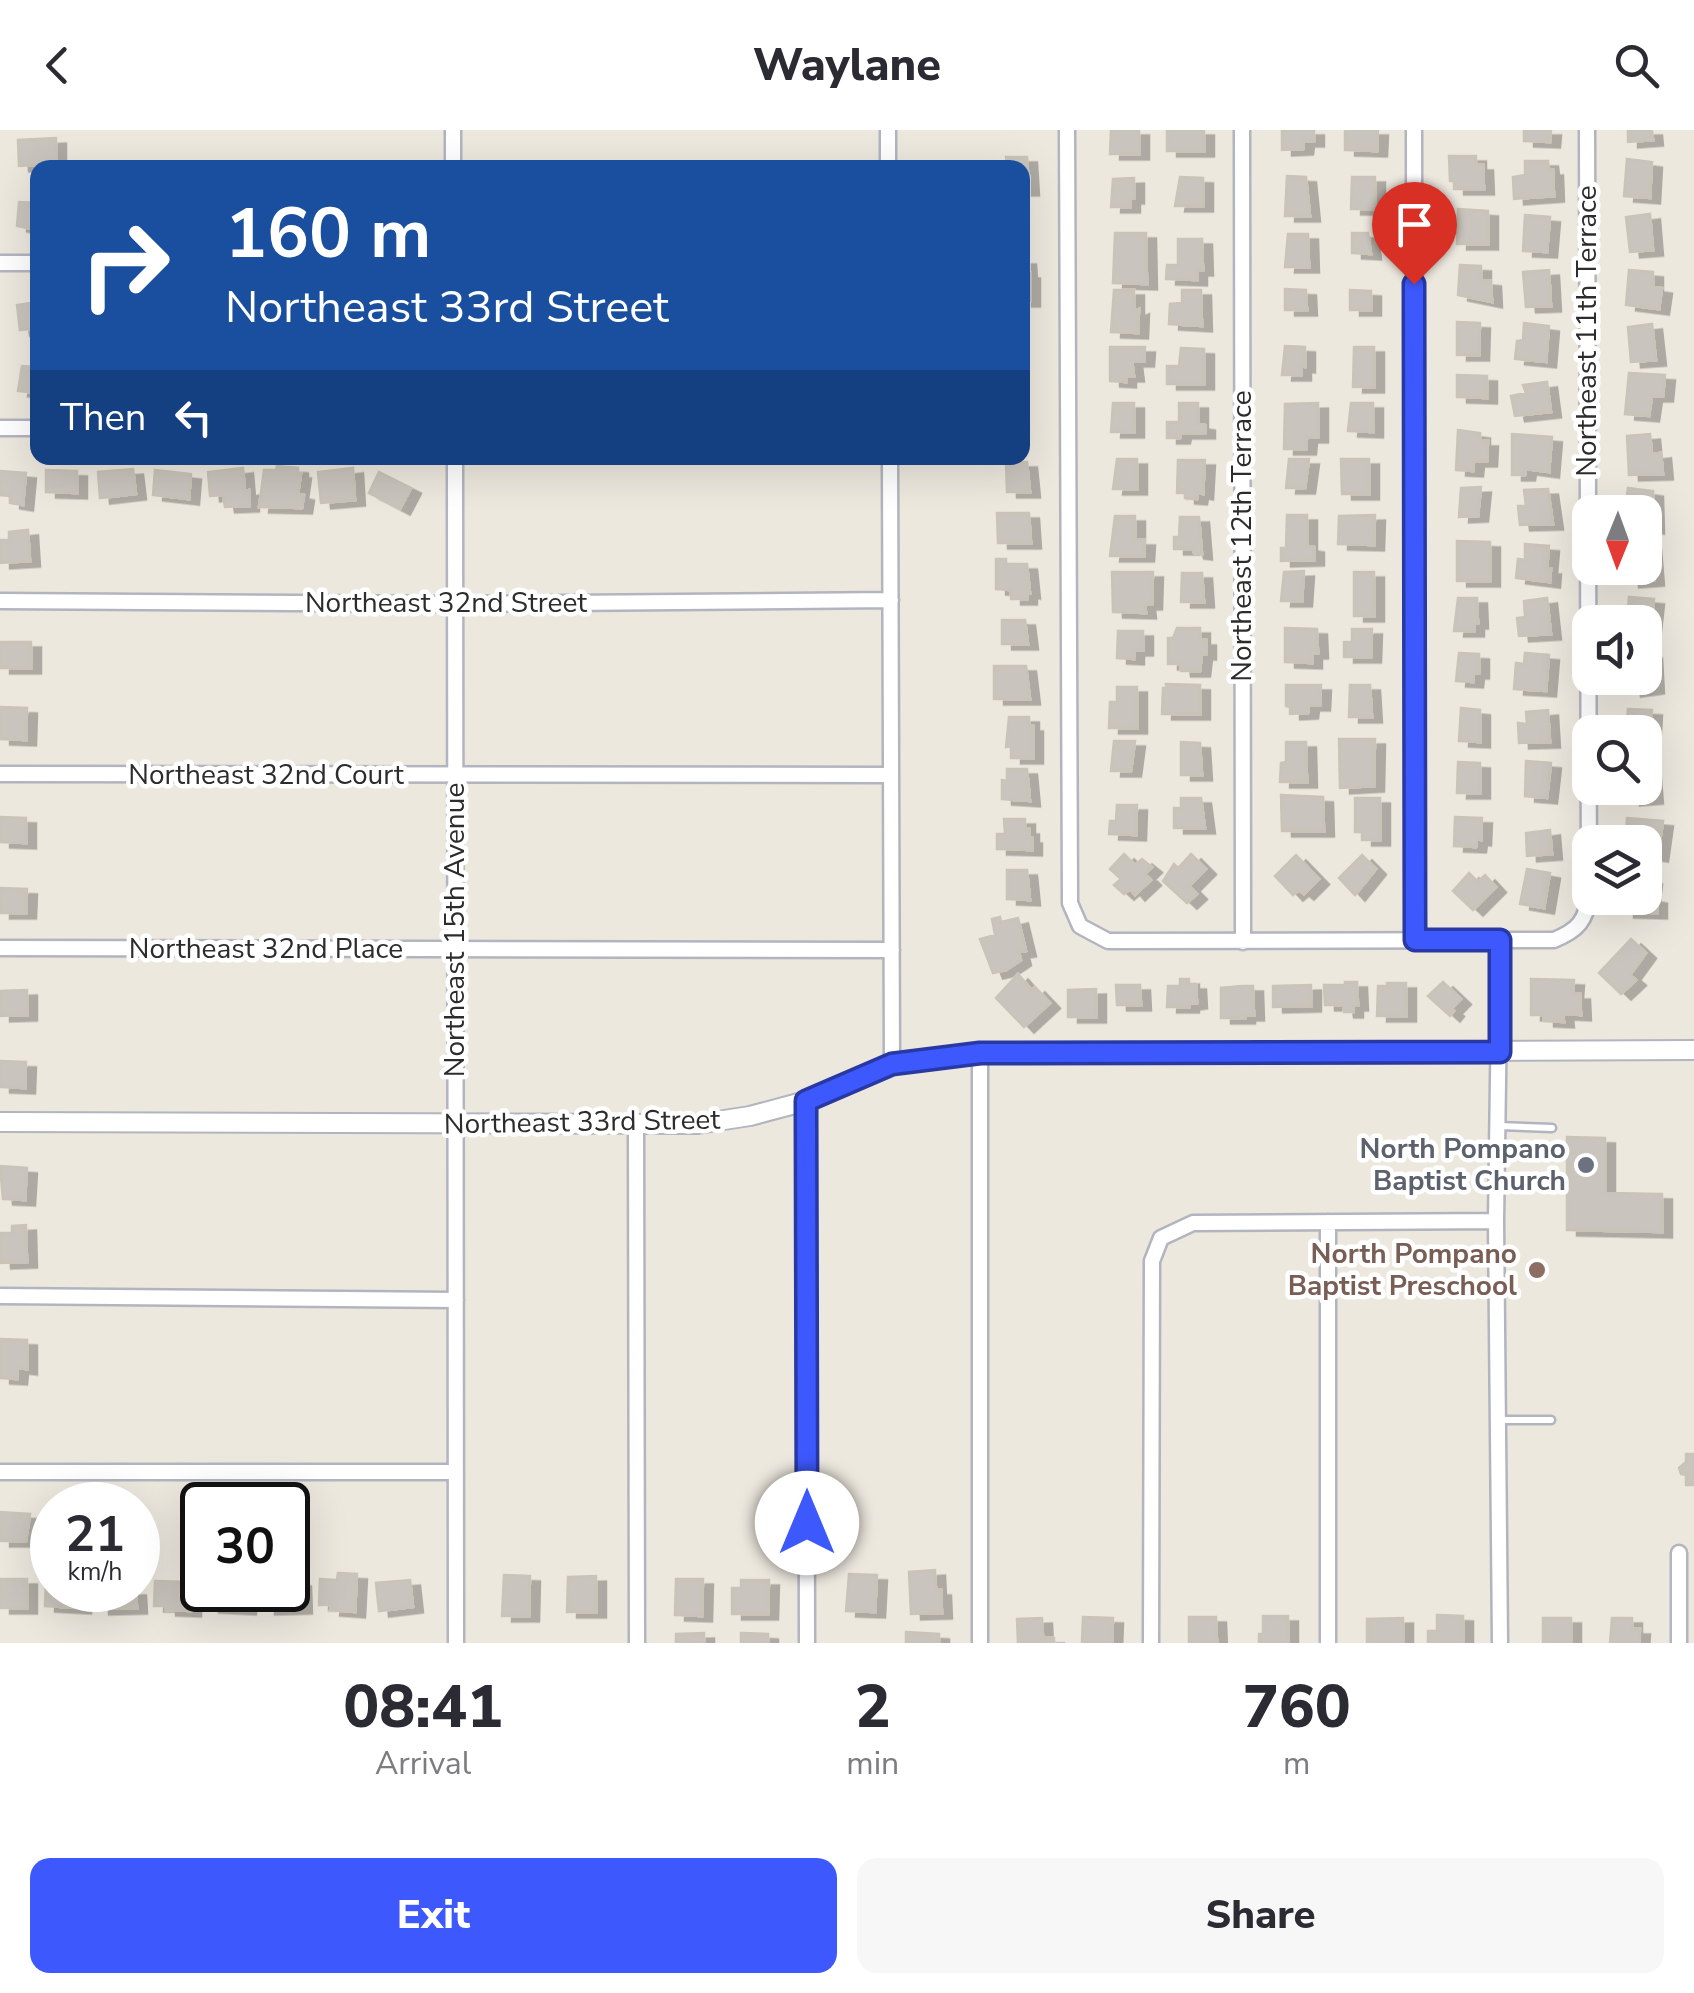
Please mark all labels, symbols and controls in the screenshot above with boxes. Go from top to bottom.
text: Waylane [753,35,941,96]
icon: back [30,38,85,93]
icon: search [1609,38,1664,93]
pin [1372,182,1457,285]
street label: Northeast 11th Terrace [1568,185,1606,477]
text: 160 m [225,186,431,282]
icon: arrive [1387,197,1442,252]
icon: right [60,200,190,330]
text: Northeast 33rd Street [225,277,669,338]
icon: left [166,390,221,445]
street label: Northeast 12th Terrace [1223,390,1261,682]
text: Then [60,392,146,443]
north arrow [1572,495,1662,585]
map controls [1572,495,1662,915]
street label: Northeast 32nd Street [305,584,587,622]
button: sound [1572,605,1662,695]
button: search [1572,715,1662,805]
street label: Northeast 32nd Court [128,756,404,794]
street label: Northeast 15th Avenue [436,783,474,1077]
button: layers [1572,825,1662,915]
street label: Northeast 32nd Place [129,930,403,968]
street label: Northeast 33rd Street [444,1101,721,1143]
place label: North Pompano Baptist Church [1360,1130,1566,1200]
marker: North Pompano Baptist Church [1575,1154,1597,1176]
place label: North Pompano Baptist Preschool [1288,1235,1517,1305]
marker: North Pompano Baptist Preschool [1526,1259,1548,1281]
position arrow [755,1471,859,1575]
speed limit sign: 30 [180,1482,310,1612]
text: 21 [65,1500,125,1569]
text: km/h [67,1555,123,1589]
text: 08:41 [343,1666,503,1748]
text: 2 [855,1666,891,1748]
text: 760 [1243,1666,1351,1748]
text: Arrival [375,1742,471,1785]
text: min [846,1742,899,1785]
text: m [1283,1742,1310,1785]
button: Exit [30,1858,837,1973]
button: Share [857,1858,1664,1973]

